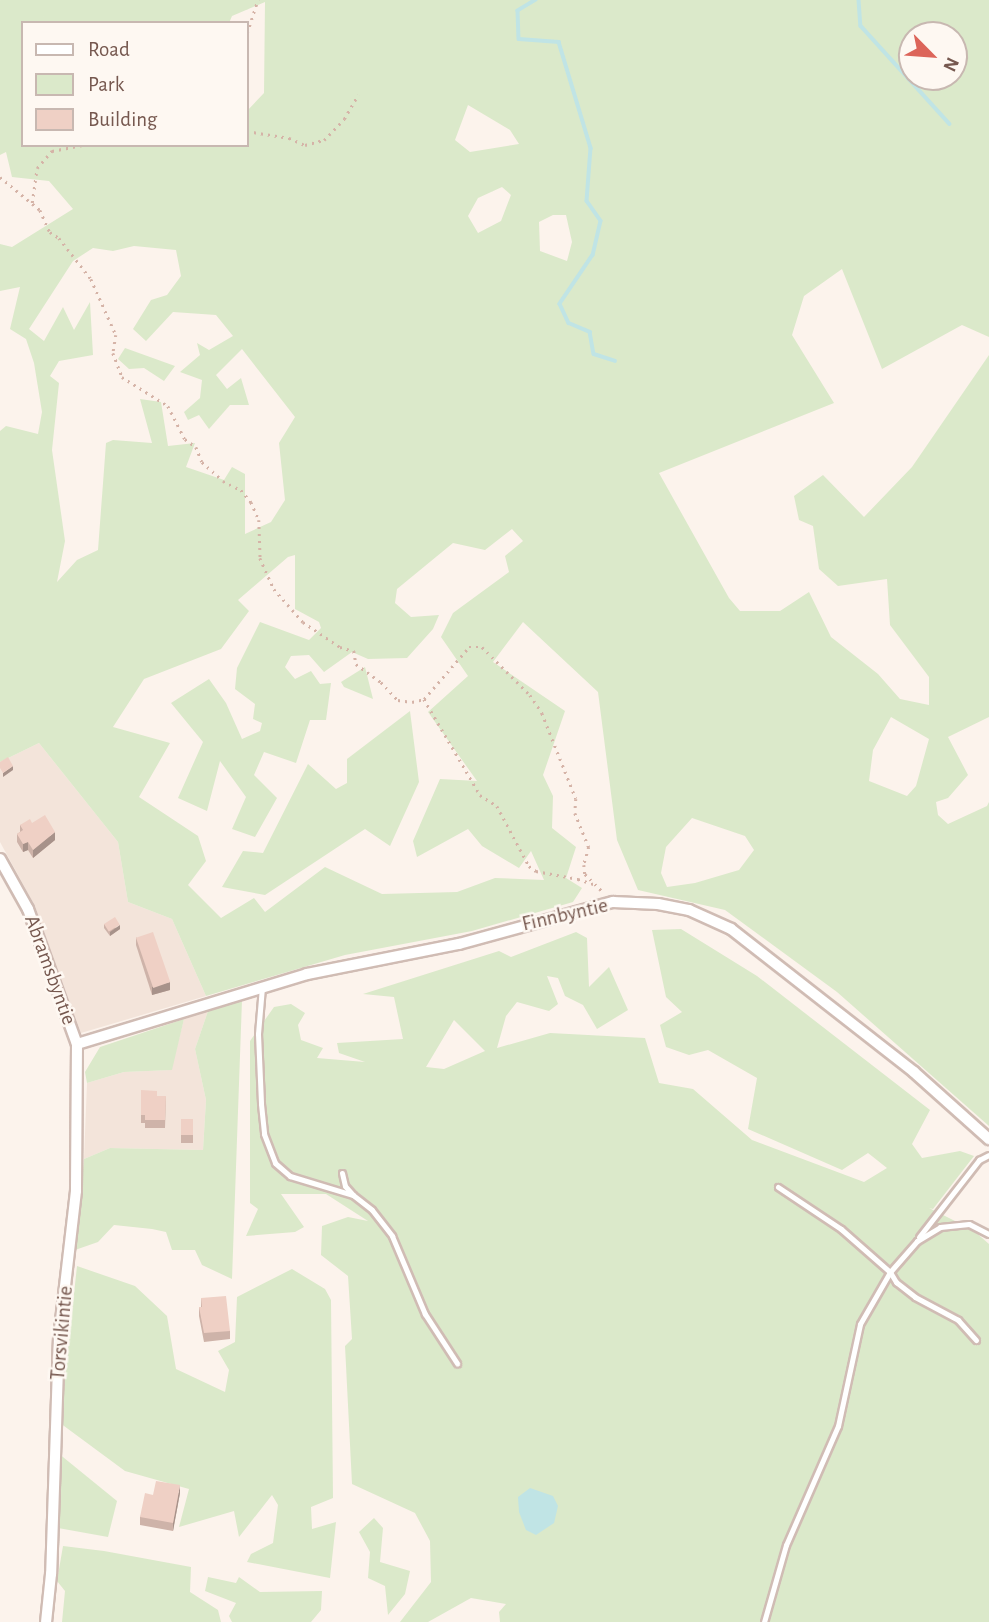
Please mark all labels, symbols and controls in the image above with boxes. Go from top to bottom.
legend [21,21,248,147]
north arrow [898,21,968,91]
text: Road [88,39,130,60]
text: N [939,54,962,74]
text: Park [88,74,124,95]
text: Building [88,109,157,130]
street label: Finnbyntie [520,893,610,937]
street label: Abramsbyntie [18,912,82,1028]
street label: Torsvikintie [45,1285,79,1381]

